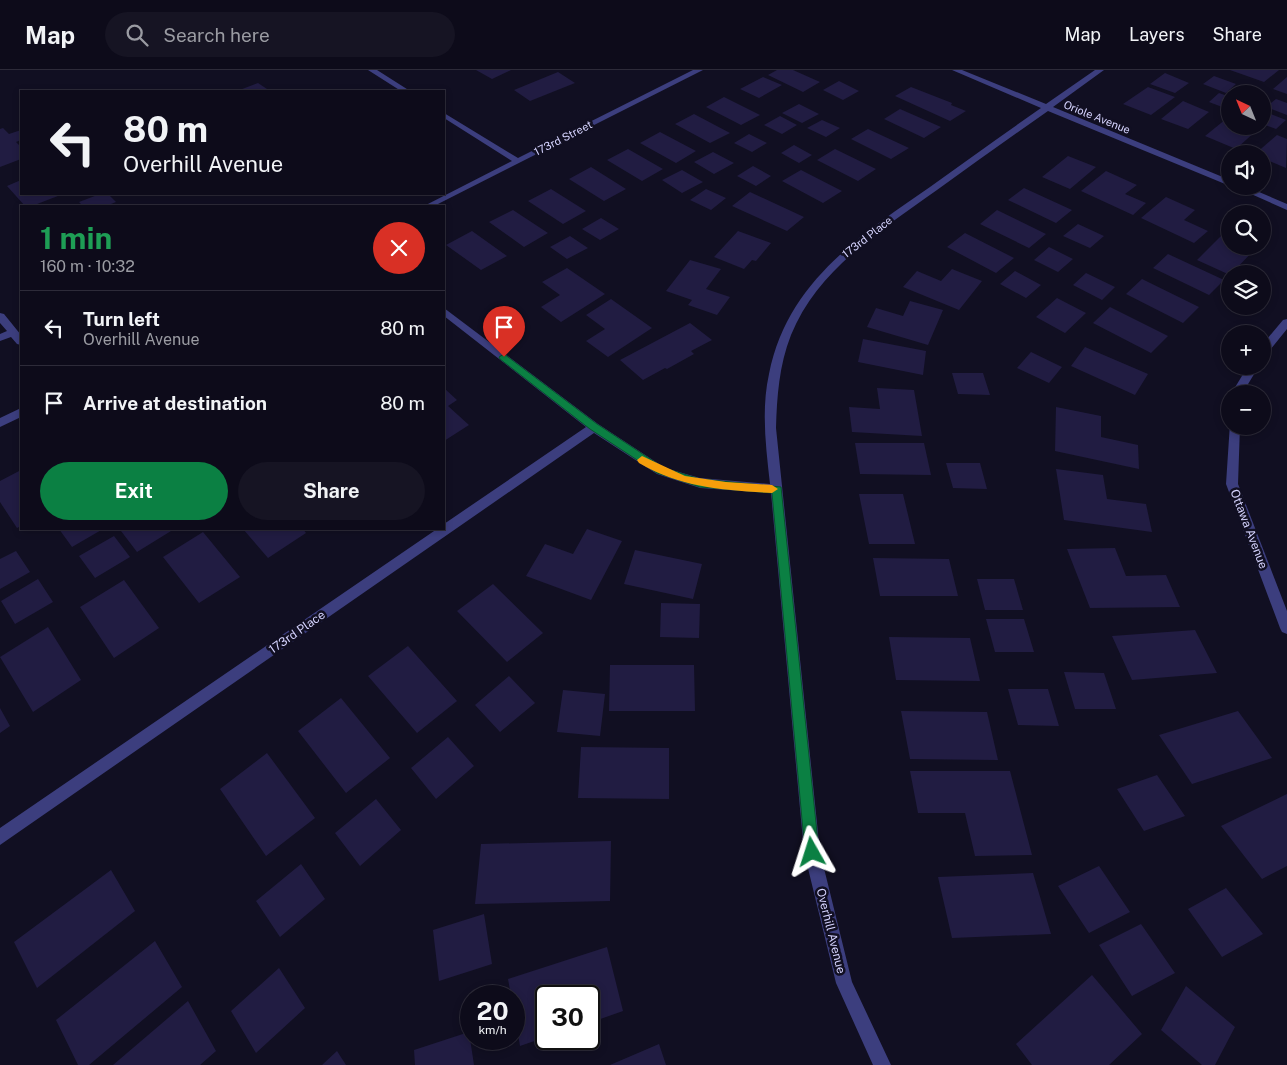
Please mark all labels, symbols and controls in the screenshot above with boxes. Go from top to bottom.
search box [105,12,455,57]
text: Map [25,21,75,49]
icon: search [123,21,151,49]
text: Search here [163,24,270,46]
text: Map [1065,24,1101,45]
text: Layers [1129,24,1185,45]
text: Share [1213,24,1262,45]
north arrow [1221,85,1271,135]
map controls [1221,85,1271,435]
street label: Oriole Avenue [1062,98,1132,136]
text: 80 m [123,109,208,150]
icon: left [40,110,105,175]
street label: 173rd Street [532,118,594,158]
button: sound [1221,145,1271,195]
text: Overhill Avenue [123,151,283,177]
button: search [1221,205,1271,255]
street label: 173rd Place [840,214,894,260]
text: 1 min [40,220,112,256]
button: close [373,222,425,274]
text: 160 m · 10:32 [40,257,135,276]
button: layers [1221,265,1271,315]
pin [483,306,525,357]
text: Turn left [83,308,160,330]
icon: arrive [490,313,518,341]
icon: left [40,314,68,342]
text: 80 m [380,317,425,339]
button: + [1221,325,1271,375]
text: Overhill Avenue [83,330,200,349]
button: − [1221,385,1271,435]
icon: arrive [40,389,68,417]
text: Arrive at destination [83,392,267,414]
text: 80 m [380,392,425,414]
button: Exit [40,462,228,520]
button: Share [238,462,425,520]
street label: Ottawa Avenue [1227,487,1271,571]
street label: 173rd Place [266,607,328,656]
position arrow [785,825,837,877]
street label: Overhill Avenue [814,887,848,975]
speed limit sign: 30 [535,985,600,1050]
text: 20 [477,996,509,1026]
text: km/h [478,1023,507,1037]

